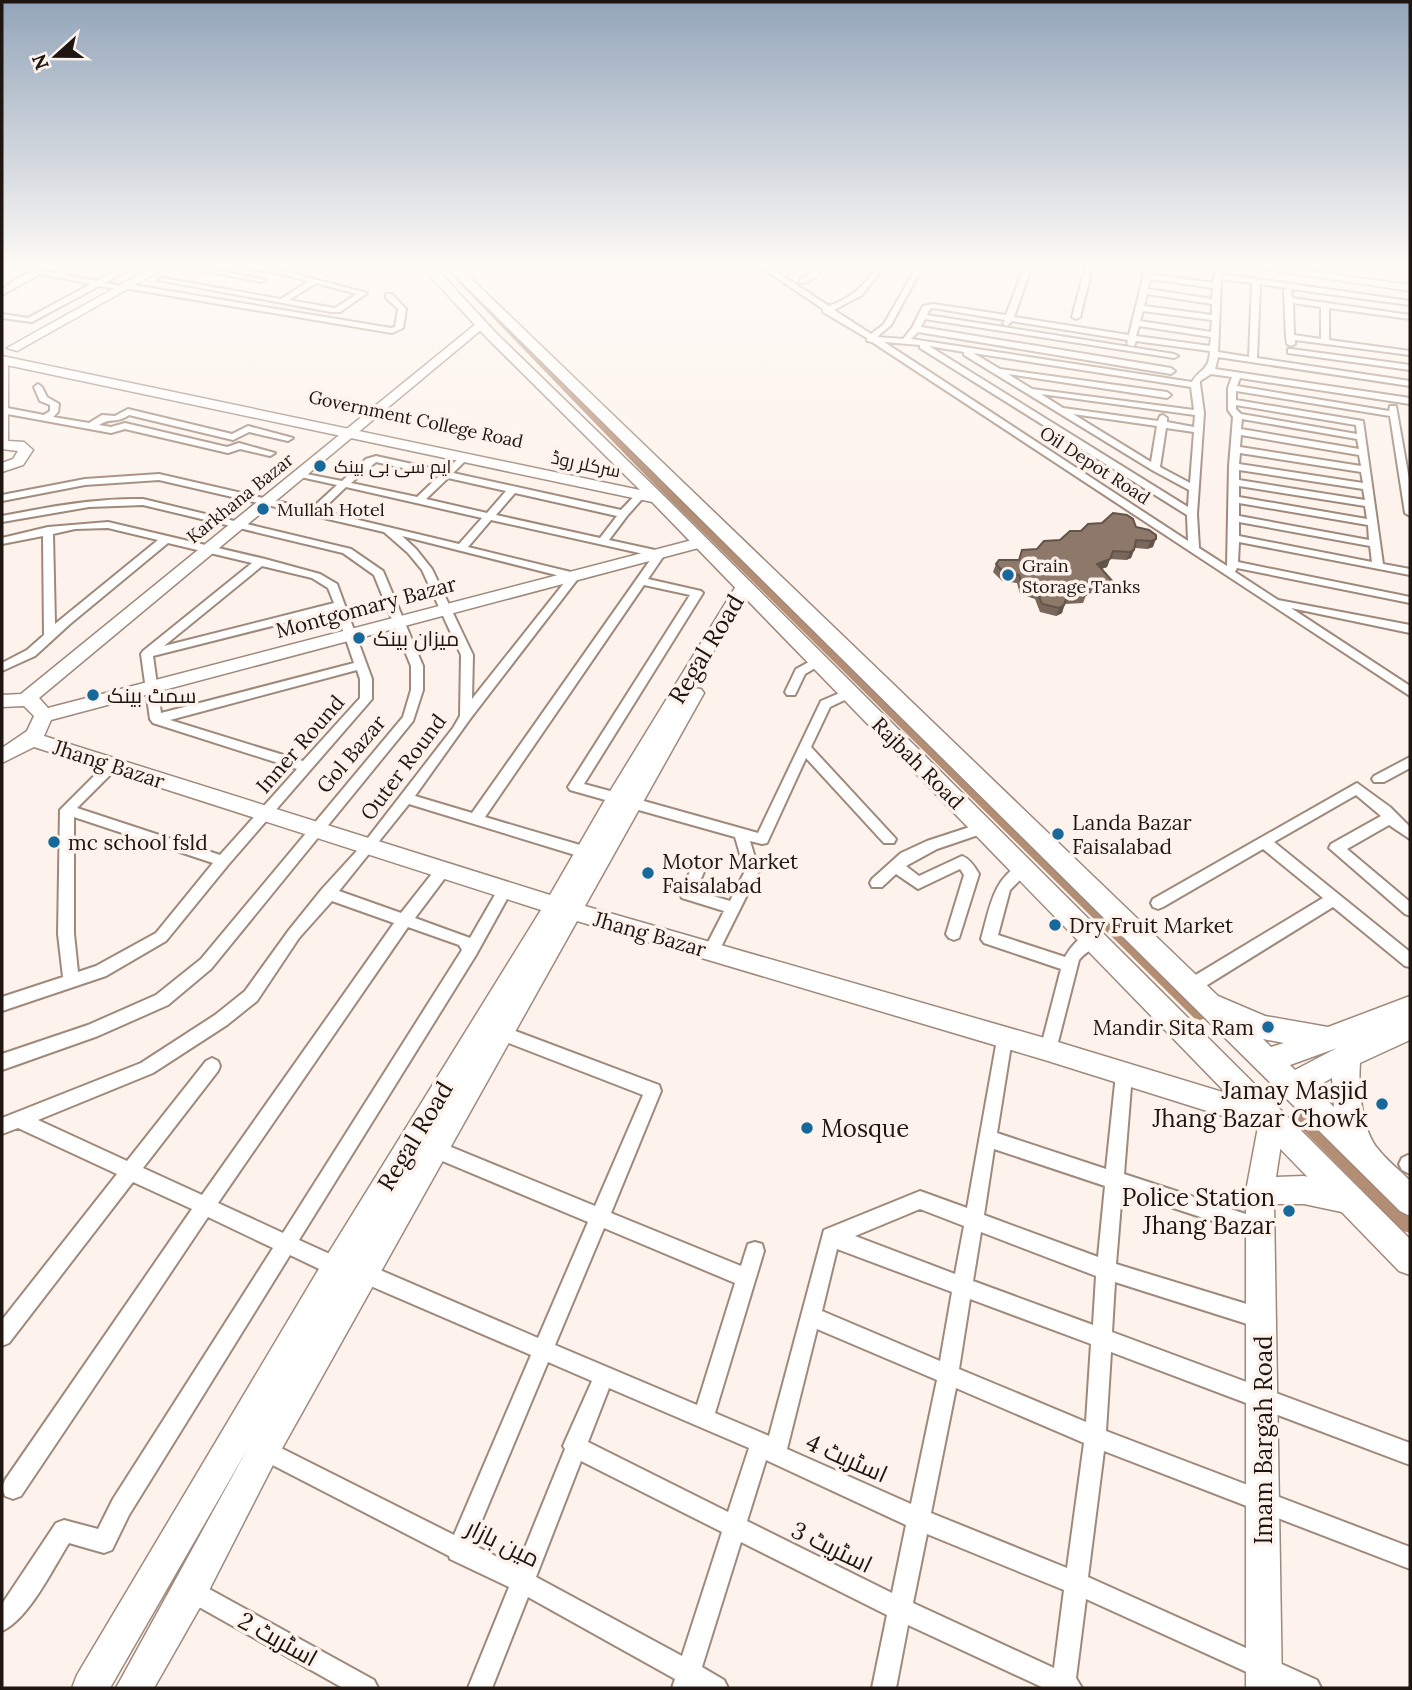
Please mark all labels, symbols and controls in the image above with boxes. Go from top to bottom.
north arrow [21,21,91,91]
text: N [26,51,54,73]
street label: Government College Road [307,385,526,453]
street label: Oil Depot Road [1036,421,1155,509]
street label: سرکلر روڈ [549,445,623,483]
street label: Karkhana Bazar [182,448,298,548]
place label: ایم سی بی بینک [334,455,451,479]
marker: ایم سی بی بینک [312,458,328,474]
place label: Mullah Hotel [277,498,385,521]
marker: Mullah Hotel [255,501,271,517]
place label: Grain Storage Tanks [1022,554,1140,598]
marker: Grain Storage Tanks [1000,567,1016,583]
street label: Montgomary Bazar [273,570,459,644]
street label: Regal Road [661,589,751,709]
place label: میزان بینک [373,625,459,652]
marker: میزان بینک [351,630,367,646]
place label: سمٹ بینک [107,682,196,709]
marker: سمٹ بینک [85,687,101,703]
street label: Inner Round [250,689,350,799]
street label: Outer Round [354,708,452,826]
street label: Gol Bazar [310,709,392,799]
street label: Rajbah Road [866,711,970,815]
street label: Jhang Bazar [49,733,168,795]
place label: Landa Bazar Faisalabad [1072,809,1192,860]
marker: Landa Bazar Faisalabad [1050,826,1066,842]
place label: mc school fsld [68,829,208,856]
marker: mc school fsld [46,834,62,850]
place label: Motor Market Faisalabad [662,848,799,899]
marker: Motor Market Faisalabad [640,865,656,881]
street label: Jhang Bazar [590,905,709,963]
place label: Dry Fruit Market [1069,912,1234,939]
marker: Dry Fruit Market [1047,917,1063,933]
place label: Mandir Sita Ram [1093,1014,1254,1041]
marker: Mandir Sita Ram [1260,1019,1276,1035]
place label: Jamay Masjid Jhang Bazar Chowk [1151,1075,1368,1134]
street label: Regal Road [370,1076,460,1196]
marker: Jamay Masjid Jhang Bazar Chowk [1374,1096,1390,1112]
place label: Mosque [821,1113,909,1144]
marker: Mosque [799,1120,815,1136]
place label: Police Station Jhang Bazar [1122,1182,1276,1241]
marker: Police Station Jhang Bazar [1281,1203,1297,1219]
street label: Imam Bargah Road [1248,1335,1279,1545]
street label: اسٹریٹ 4 [801,1426,893,1490]
street label: مین بازار [459,1511,545,1574]
street label: اسٹریٹ 3 [786,1514,878,1580]
street label: اسٹریٹ 2 [233,1605,323,1673]

